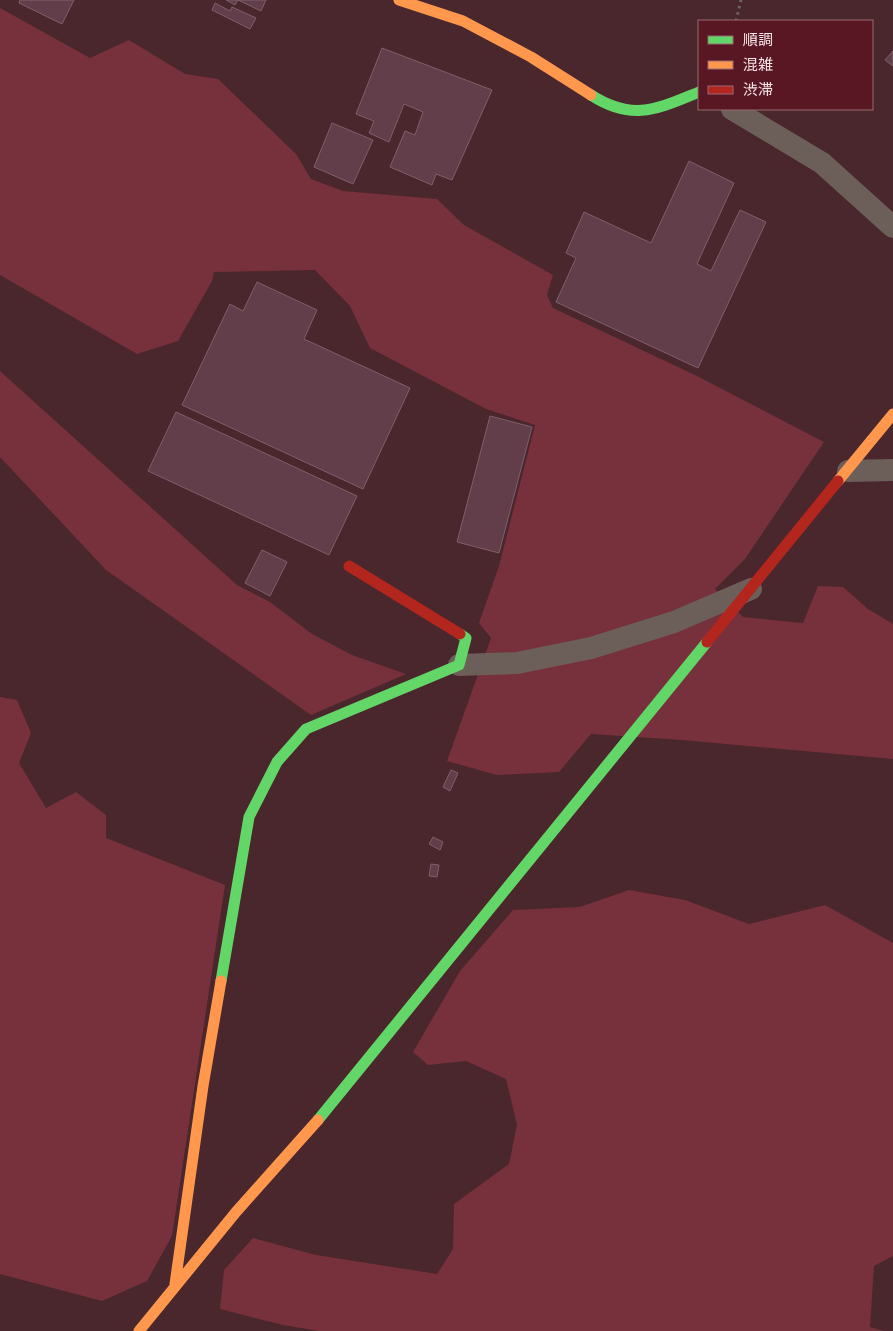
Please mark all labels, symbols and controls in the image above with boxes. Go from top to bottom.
legend [698,20,873,110]
text: 順調 [743,31,773,49]
text: 混雑 [743,56,773,74]
text: 渋滞 [743,81,773,99]

